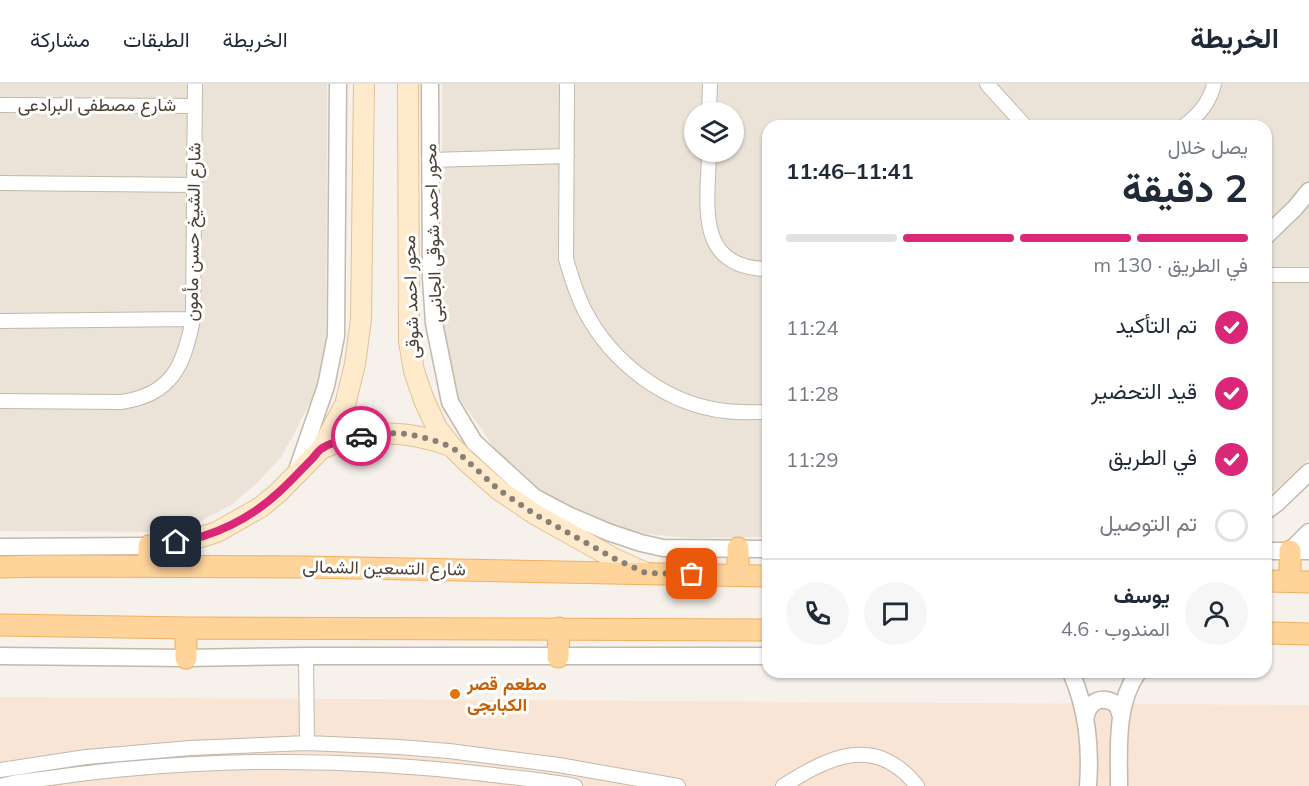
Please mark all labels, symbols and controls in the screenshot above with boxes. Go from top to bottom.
text: الخريطة [1190,20,1279,55]
text: مشاركة [30,26,90,52]
text: الطبقات [123,26,190,52]
text: الخريطة [223,26,288,52]
street label: شارع مصطفى البرادعى [18,93,176,117]
map controls [684,102,744,162]
button: layers [684,102,744,162]
text: يصل خلال [1168,134,1248,159]
street label: شارع الشيخ حسن مأمون [179,142,207,322]
street label: محور احمد شوقى الجانبى [418,143,447,323]
text: 11:41–11:46 [786,157,914,185]
text: 2 دقيقة [1122,163,1248,212]
street label: محور احمد شوقى [397,235,424,359]
text: في الطريق · 130 m [1094,252,1248,277]
text: تم التأكيد [1116,311,1197,339]
icon: check [1215,311,1248,344]
text: 11:24 [786,315,839,340]
text: قيد التحضير [1091,377,1197,405]
icon: check [1215,377,1248,410]
text: 11:28 [786,381,839,406]
courier [331,406,391,466]
icon: car [345,420,378,453]
text: في الطريق [1108,443,1197,471]
icon: check [1215,443,1248,476]
text: 11:29 [786,447,839,472]
text: تم التوصيل [1100,509,1197,537]
pin [150,516,201,567]
icon: home [159,525,192,558]
pin [666,548,717,599]
street label: شارع التسعين الشمالى [302,555,466,581]
icon: bag [675,557,708,590]
text: يوسف [1114,581,1170,609]
button: phone [786,582,849,645]
button: chat [864,582,927,645]
button: person [1185,582,1248,645]
text: المندوب · 4.6 [1061,616,1170,641]
place label: مطعم قصر الكبابجى [466,672,547,716]
marker: مطعم قصر الكبابجى [448,687,462,701]

